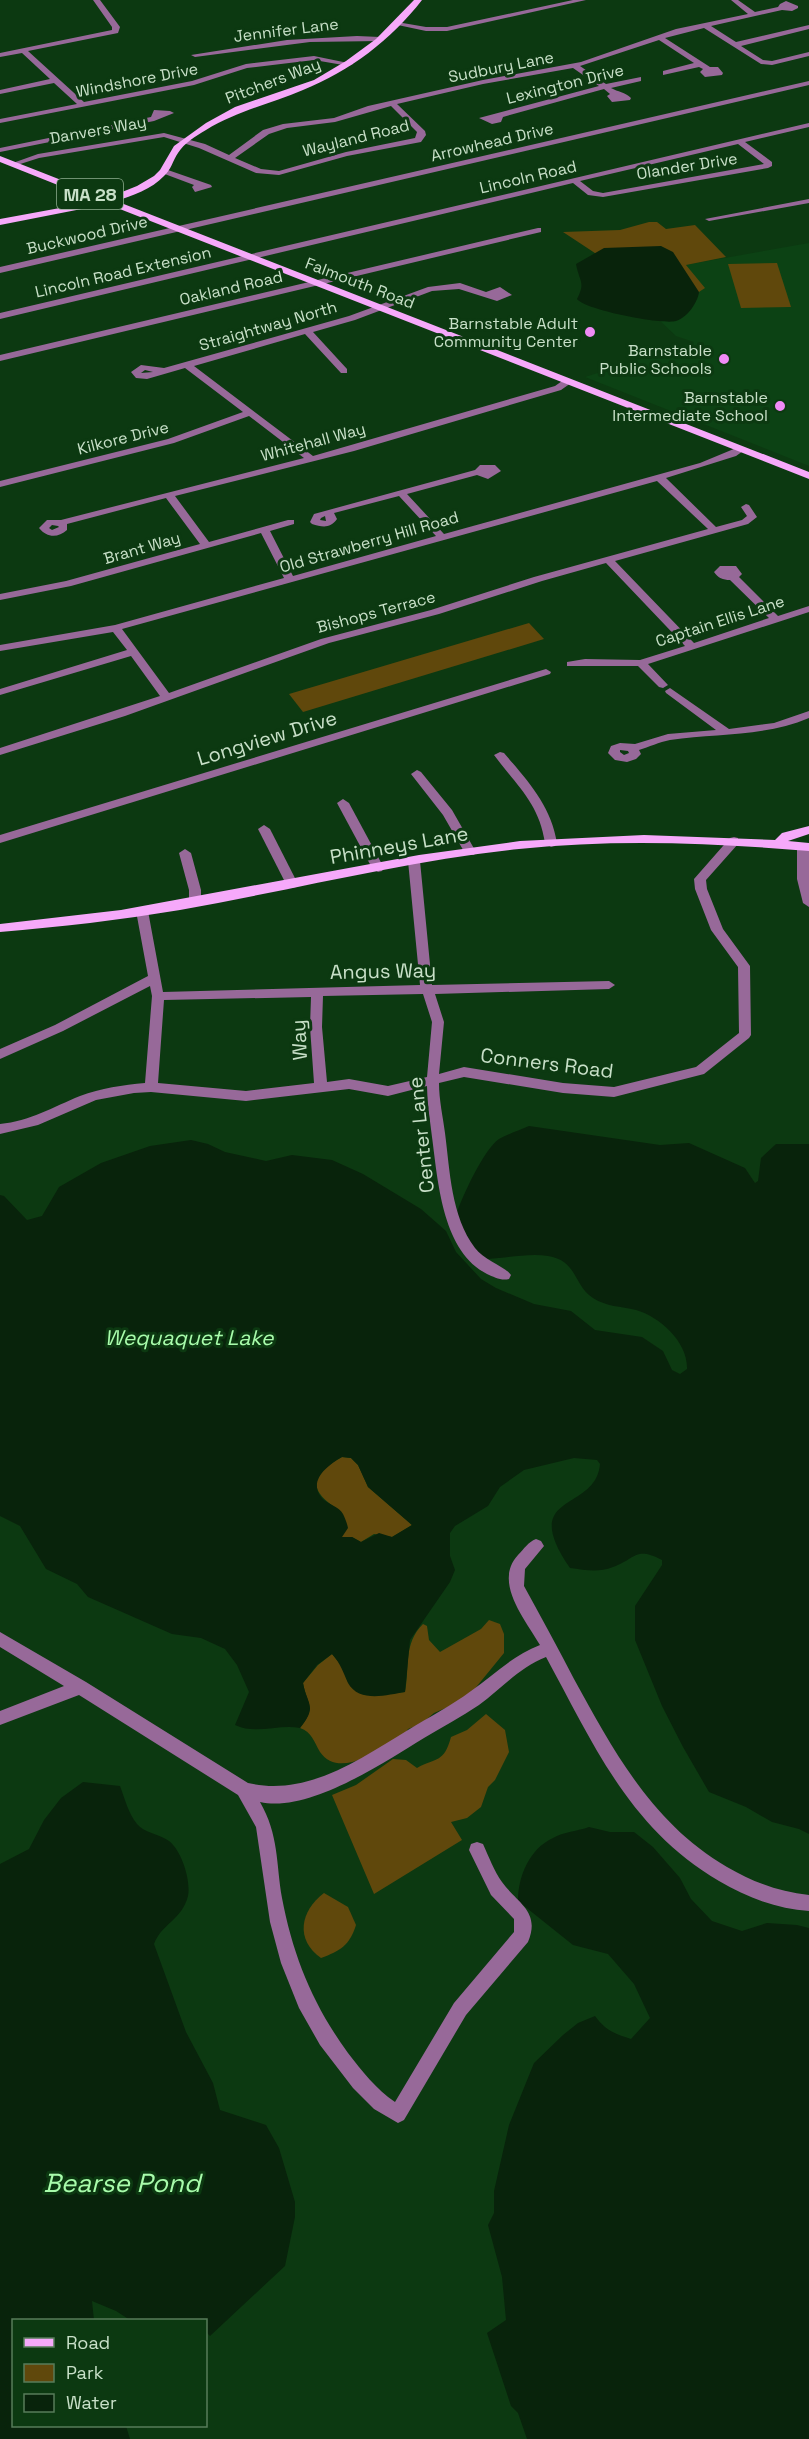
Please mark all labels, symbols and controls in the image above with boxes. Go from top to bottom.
street label: Jennifer Lane [232,13,340,47]
street label: Sudbury Lane [446,46,556,88]
street label: Pitchers Way [222,53,324,109]
street label: Windshore Drive [74,58,200,102]
street label: Lexington Drive [504,59,626,109]
street label: Danvers Way [48,111,148,149]
street label: Wayland Road [300,115,412,161]
street label: Arrowhead Drive [429,118,555,166]
street label: Olander Drive [635,148,739,184]
street label: Lincoln Road [477,156,579,198]
road number: MA 28 [57,179,123,209]
street label: Buckwood Drive [24,211,150,259]
street label: Lincoln Road Extension [33,242,213,302]
street label: Falmouth Road [302,252,418,314]
street label: Oakland Road [177,266,285,310]
street label: Straightway North [197,296,339,356]
place label: Barnstable Adult Community Center [434,313,578,352]
marker: Barnstable Adult Community Center [583,325,597,339]
place label: Barnstable Public Schools [599,340,712,379]
marker: Barnstable Public Schools [717,352,731,366]
place label: Barnstable Intermediate School [612,387,768,426]
marker: Barnstable Intermediate School [773,399,787,413]
street label: Kilkore Drive [75,417,171,459]
street label: Whitehall Way [258,418,368,466]
street label: Old Strawberry Hill Road [277,506,461,578]
street label: Brant Way [101,527,183,569]
street label: Bishops Terrace [314,586,438,638]
street label: Captain Ellis Lane [653,590,787,652]
street label: Longview Drive [194,704,340,772]
street label: Phinneys Lane [328,820,470,870]
street label: Angus Way [330,957,436,985]
street label: Way [285,1019,313,1061]
street label: Conners Road [479,1042,615,1084]
street label: Center Lane [402,1076,440,1194]
water label: Wequaquet Lake [105,1324,275,1351]
water label: Bearse Pond [44,2166,204,2200]
legend [12,2319,207,2427]
text: Road [66,2331,110,2354]
text: Park [66,2361,104,2384]
text: Water [66,2391,117,2414]

